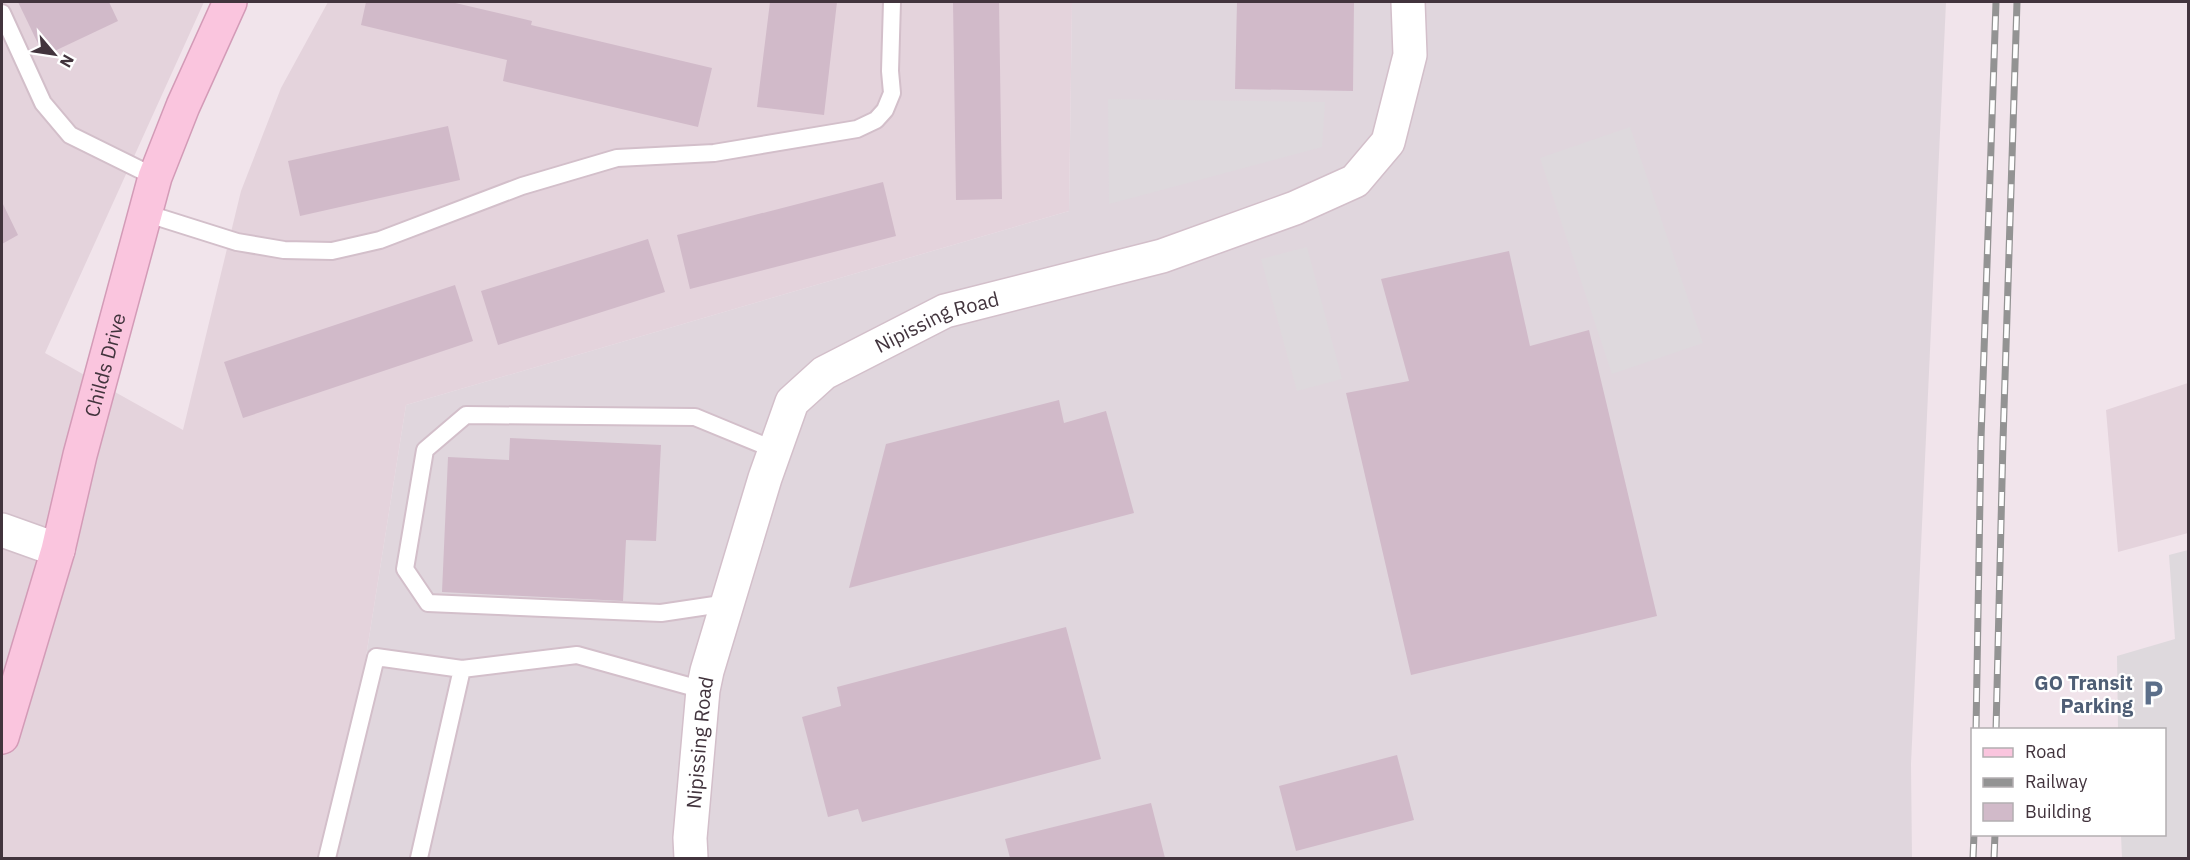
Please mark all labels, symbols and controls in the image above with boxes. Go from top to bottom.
north arrow [24,24,84,84]
text: N [56,51,79,71]
street label: Nipissing Road [870,284,1002,358]
street label: Childs Drive [77,310,131,420]
place label: GO Transit Parking [2034,669,2134,719]
street label: Nipissing Road [679,674,719,810]
parking icon: GO Transit Parking [2138,678,2168,708]
legend [1971,728,2166,836]
text: Road [2025,740,2066,763]
text: Railway [2025,770,2087,793]
text: Building [2025,800,2092,823]

